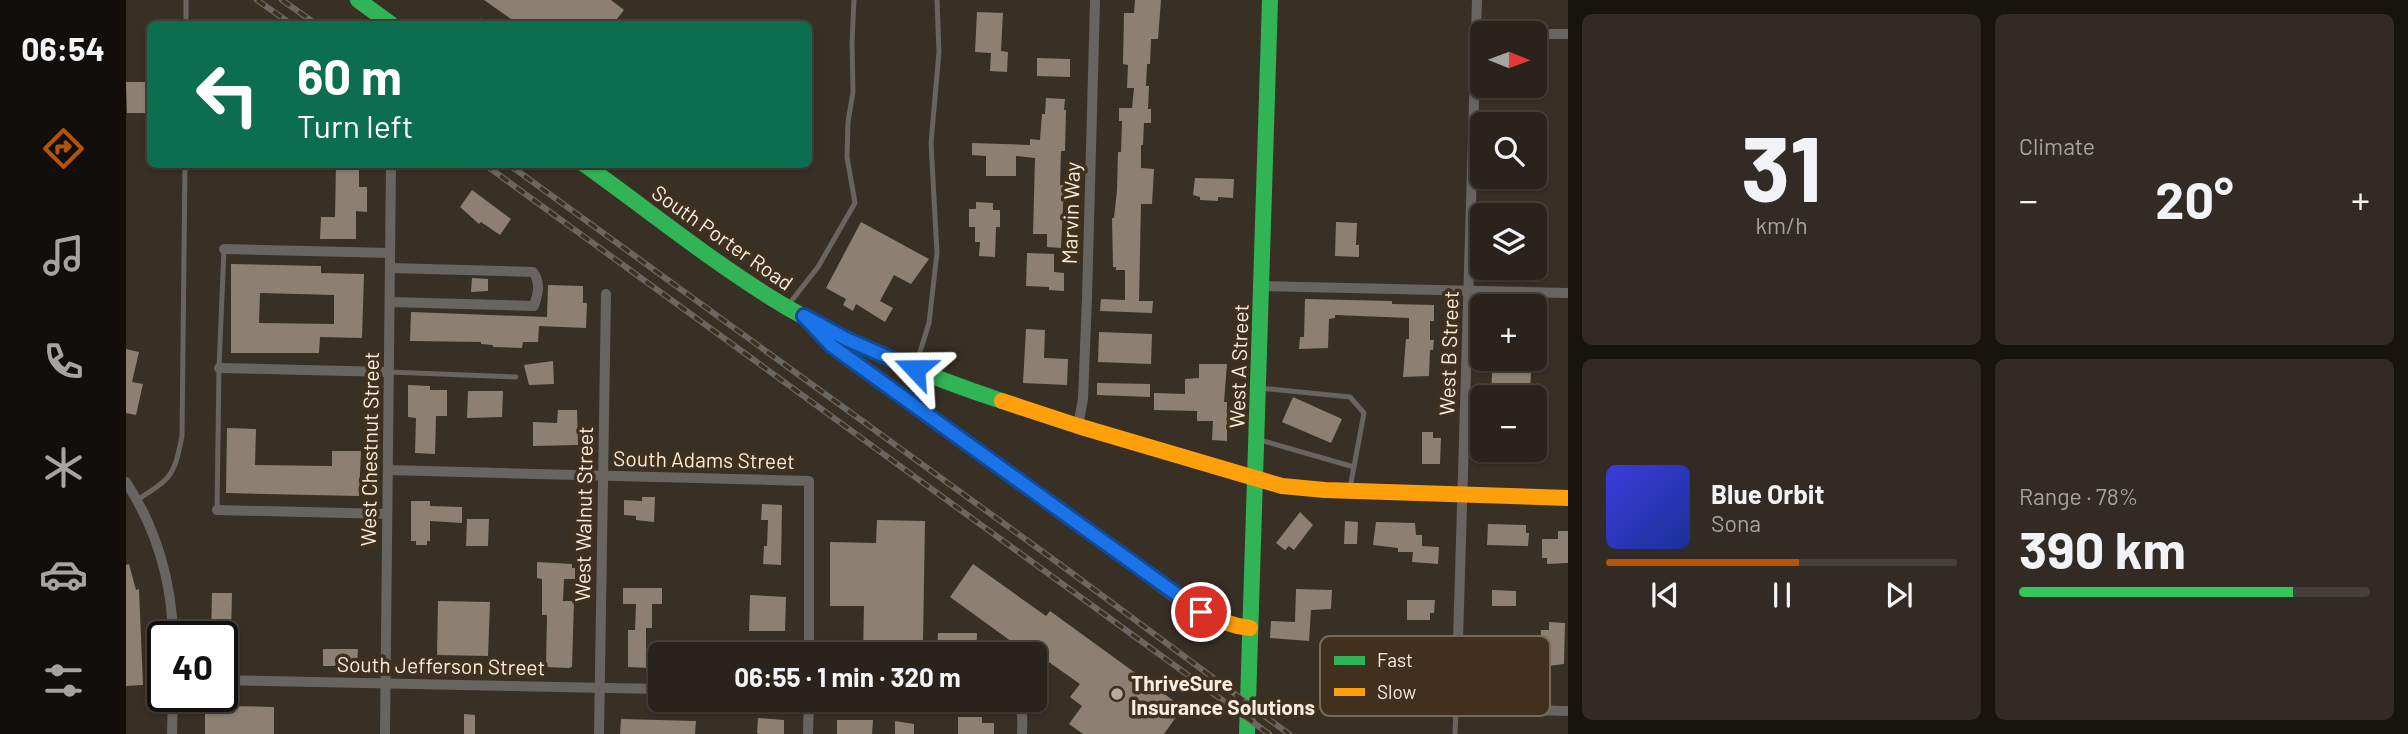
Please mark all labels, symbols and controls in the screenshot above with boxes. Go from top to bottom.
north arrow [1470,21,1547,98]
map controls [1470,21,1547,462]
text: 06:54 [21,29,105,67]
text: 60 m [297,46,402,105]
icon: left [182,49,273,140]
text: Turn left [297,106,414,144]
text: 31 [1741,111,1822,220]
button: search [1470,112,1547,189]
icon: directions [39,124,88,173]
text: Climate [2019,132,2095,160]
street label: Marvin Way [1056,161,1084,265]
text: 20° [2155,167,2234,229]
text: − [2019,176,2038,222]
text: + [2351,176,2370,222]
street label: South Porter Road [648,179,798,295]
button: layers [1470,203,1547,280]
text: km/h [1755,211,1808,239]
icon: music [39,231,88,280]
street label: West B Street [1433,290,1463,416]
button: + [1470,294,1547,371]
street label: West A Street [1223,303,1253,429]
position arrow [878,332,952,406]
icon: phone [39,337,88,386]
street label: West Chestnut Street [355,351,383,547]
button: − [1470,385,1547,462]
street label: West Walnut Street [569,426,597,602]
icon: climate [39,443,88,492]
street label: South Adams Street [613,445,795,473]
text: Blue Orbit [1711,478,1824,509]
text: Range · 78% [2019,482,2138,510]
text: Sona [1711,509,1761,537]
text: 390 km [2019,517,2186,579]
icon: car [39,550,88,599]
icon: previous [1646,576,1684,614]
icon: pause [1763,576,1801,614]
icon: next [1880,576,1918,614]
pin [1171,582,1231,642]
icon: arrive [1182,593,1220,631]
speed limit sign: 40 [147,621,238,712]
legend [1320,636,1550,716]
text: Fast [1377,648,1413,671]
street label: South Jefferson Street [337,651,545,679]
icon: filters [39,656,88,705]
text: 06:55 · 1 min · 320 m [734,661,961,692]
place label: ThriveSure Insurance Solutions [1131,670,1315,719]
text: Slow [1377,680,1416,703]
marker: ThriveSure Insurance Solutions [1109,686,1125,702]

